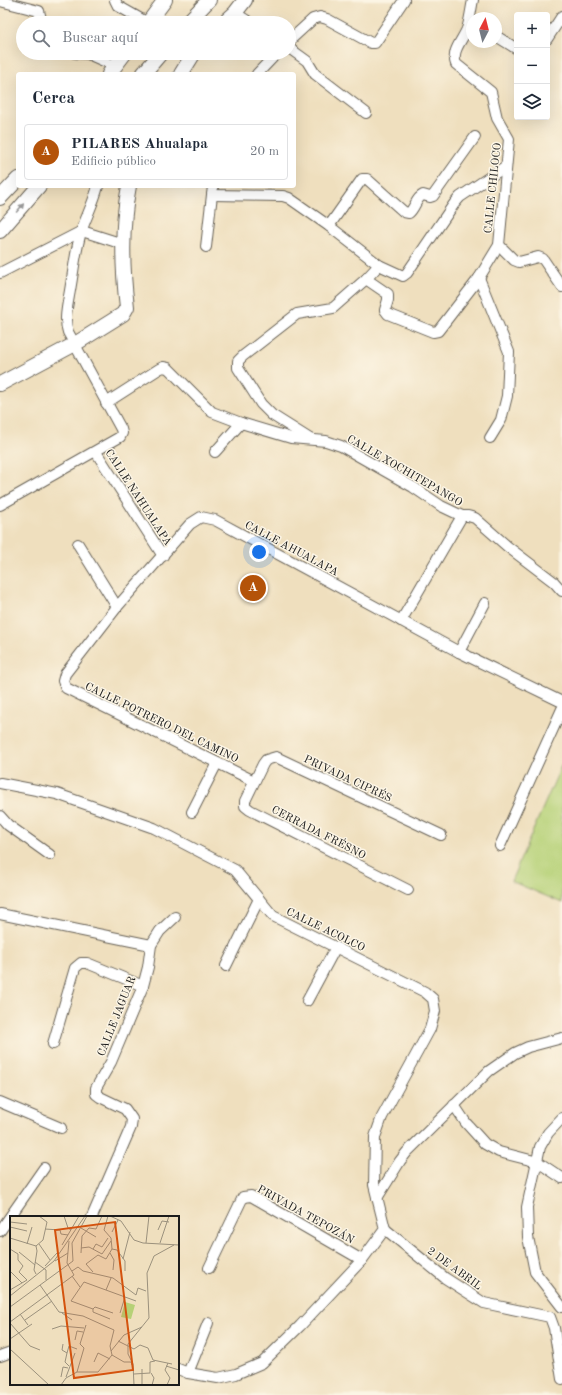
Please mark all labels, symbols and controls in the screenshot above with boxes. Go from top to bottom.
north arrow [466,12,502,48]
map controls [514,12,550,120]
button: + [514,12,550,48]
search box [16,16,296,60]
icon: search [30,27,52,49]
text: Buscar aquí [62,31,138,46]
button: − [514,48,550,84]
button: layers [514,84,550,120]
text: Cerca [32,90,75,107]
text: PILARES Ahualapa [71,137,208,152]
street label: CALLE CHILOCO [483,142,504,234]
text: A [41,145,51,158]
text: 20 m [250,145,279,158]
text: Edificio público [71,155,156,168]
one-way arrow [15,203,24,214]
street label: CALLE XOCHITEPANGO [345,434,464,509]
street label: CALLE NAHUALAPA [102,448,173,549]
street label: CALLE AHUALAPA [243,520,341,579]
your location [249,542,269,562]
pin: A [240,573,266,603]
street label: CALLE POTRERO DEL CAMINO [83,681,240,766]
street label: PRIVADA CIPRÉS [302,752,394,805]
street label: CERRADA FRÉSNO [269,803,368,862]
street label: CALLE ACOLCO [284,907,367,954]
street label: CALLE JAGUAR [96,975,139,1058]
street label: PRIVADA TEPOZÁN [255,1182,357,1247]
inset map [10,1216,179,1385]
street label: 2 DE ABRIL [425,1246,483,1293]

